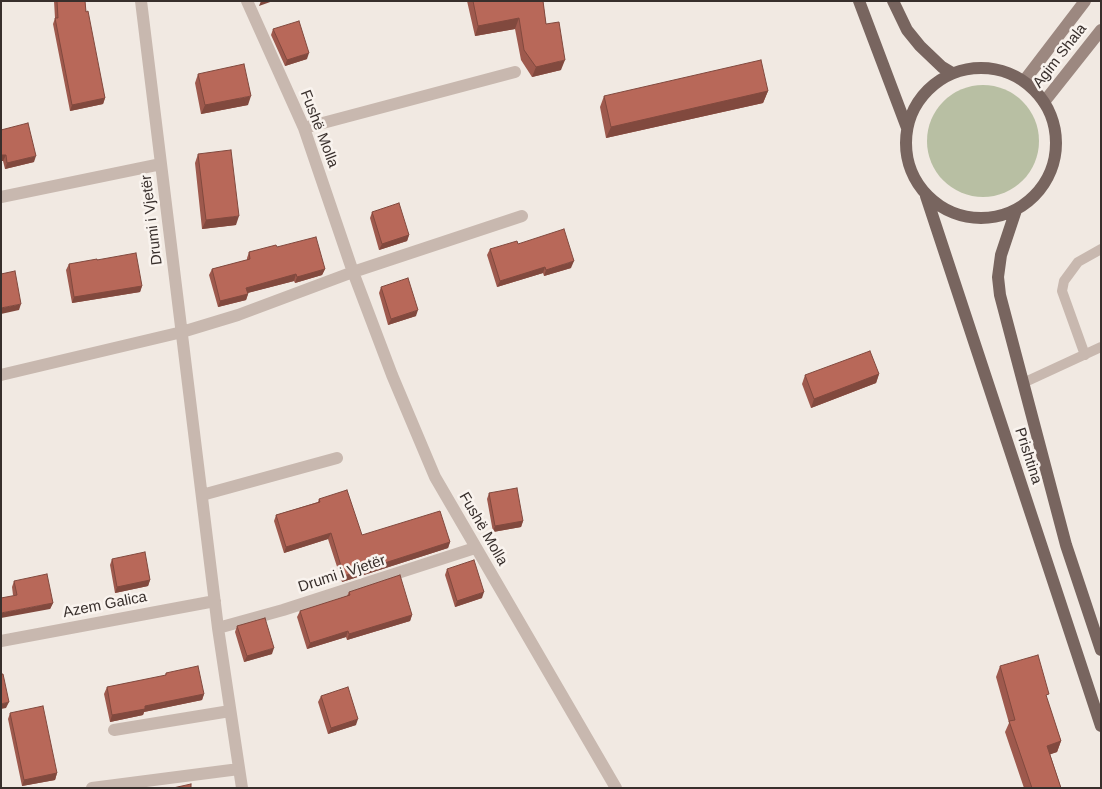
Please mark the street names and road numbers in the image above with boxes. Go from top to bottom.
street label: Agim Shala [1029,20,1091,92]
street label: Fushë Molla [296,88,342,170]
street label: Drumi i Vjetër [138,174,166,266]
street label: Prishtina [1010,425,1046,487]
street label: Fushë Molla [455,489,511,569]
street label: Drumi i Vjetër [296,551,388,597]
street label: Azem Galica [62,588,148,622]

